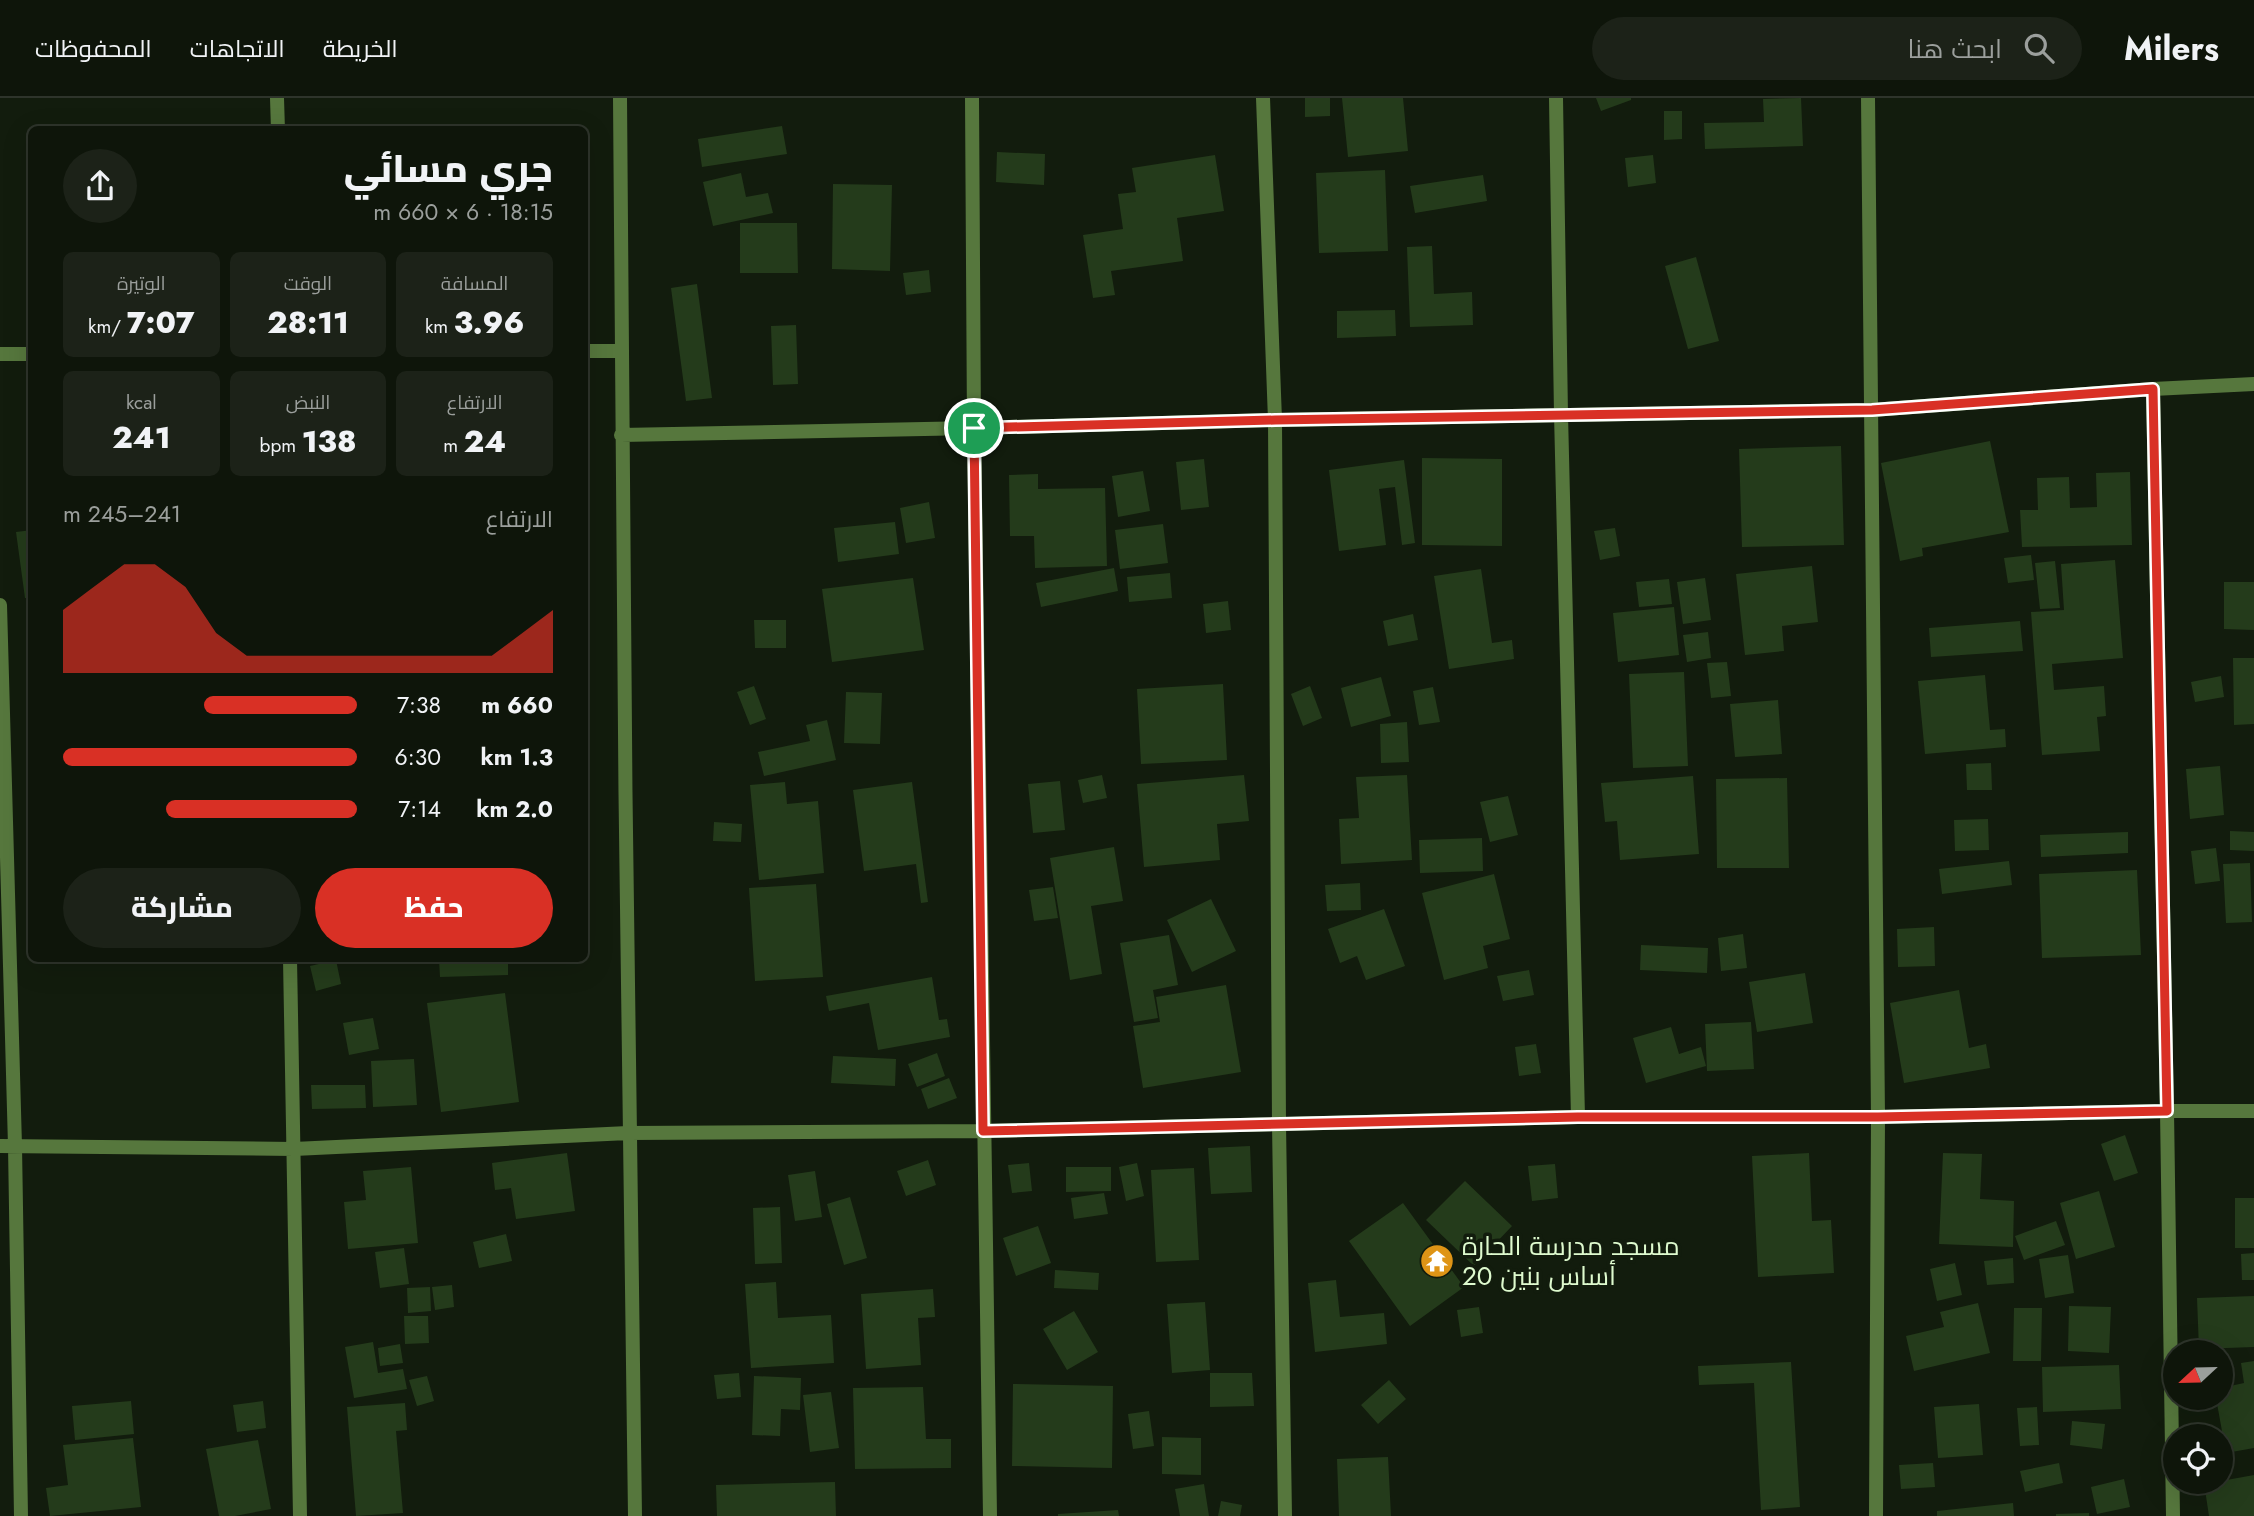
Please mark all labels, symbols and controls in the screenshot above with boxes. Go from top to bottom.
search box [1592,17,2082,80]
text: Milers [2124,25,2219,72]
icon: search [2020,29,2058,67]
text: ابحث هنا [1907,30,2002,68]
text: المحفوظات [35,31,152,66]
text: الاتجاهات [190,31,285,66]
text: الخريطة [323,31,398,66]
text: جري مسائي [344,141,553,196]
button: share [63,149,137,223]
text: 18:15 · 6 × 660 m [373,195,553,229]
text: الوتيرة [117,270,166,297]
text: الوقت [284,270,332,297]
text: المسافة [441,270,508,297]
text: 7:07 [127,301,195,344]
text: 28:11 [267,301,349,344]
text: 3.96 [454,301,524,344]
text: /km [88,313,127,340]
text: km [425,313,454,340]
text: kcal [126,389,157,416]
text: النبض [286,389,330,416]
text: الارتفاع [447,389,503,416]
pin [944,398,1004,458]
icon: arrive [955,409,993,447]
text: 241 [112,416,170,459]
text: 138 [302,420,356,463]
text: 24 [464,420,506,463]
text: bpm [260,432,302,459]
text: m [443,432,464,459]
text: 241–245 m [63,497,181,531]
text: الارتفاع [486,502,553,536]
text: 7:38 [397,688,441,722]
text: 660 m [481,688,553,722]
text: 6:30 [394,740,441,774]
text: 1.3 km [481,740,553,774]
text: 7:14 [398,792,441,826]
text: 2.0 km [476,792,553,826]
button: مشاركة [63,868,301,948]
button: حفظ [315,868,553,948]
place label: مسجد مدرسة الحارة 20 أساس بنين [1462,1227,1680,1295]
temple icon: مسجد مدرسة الحارة 20 أساس بنين [1418,1242,1456,1280]
north arrow [2163,1340,2233,1410]
map controls [2163,1340,2233,1494]
button: locate [2163,1424,2233,1494]

